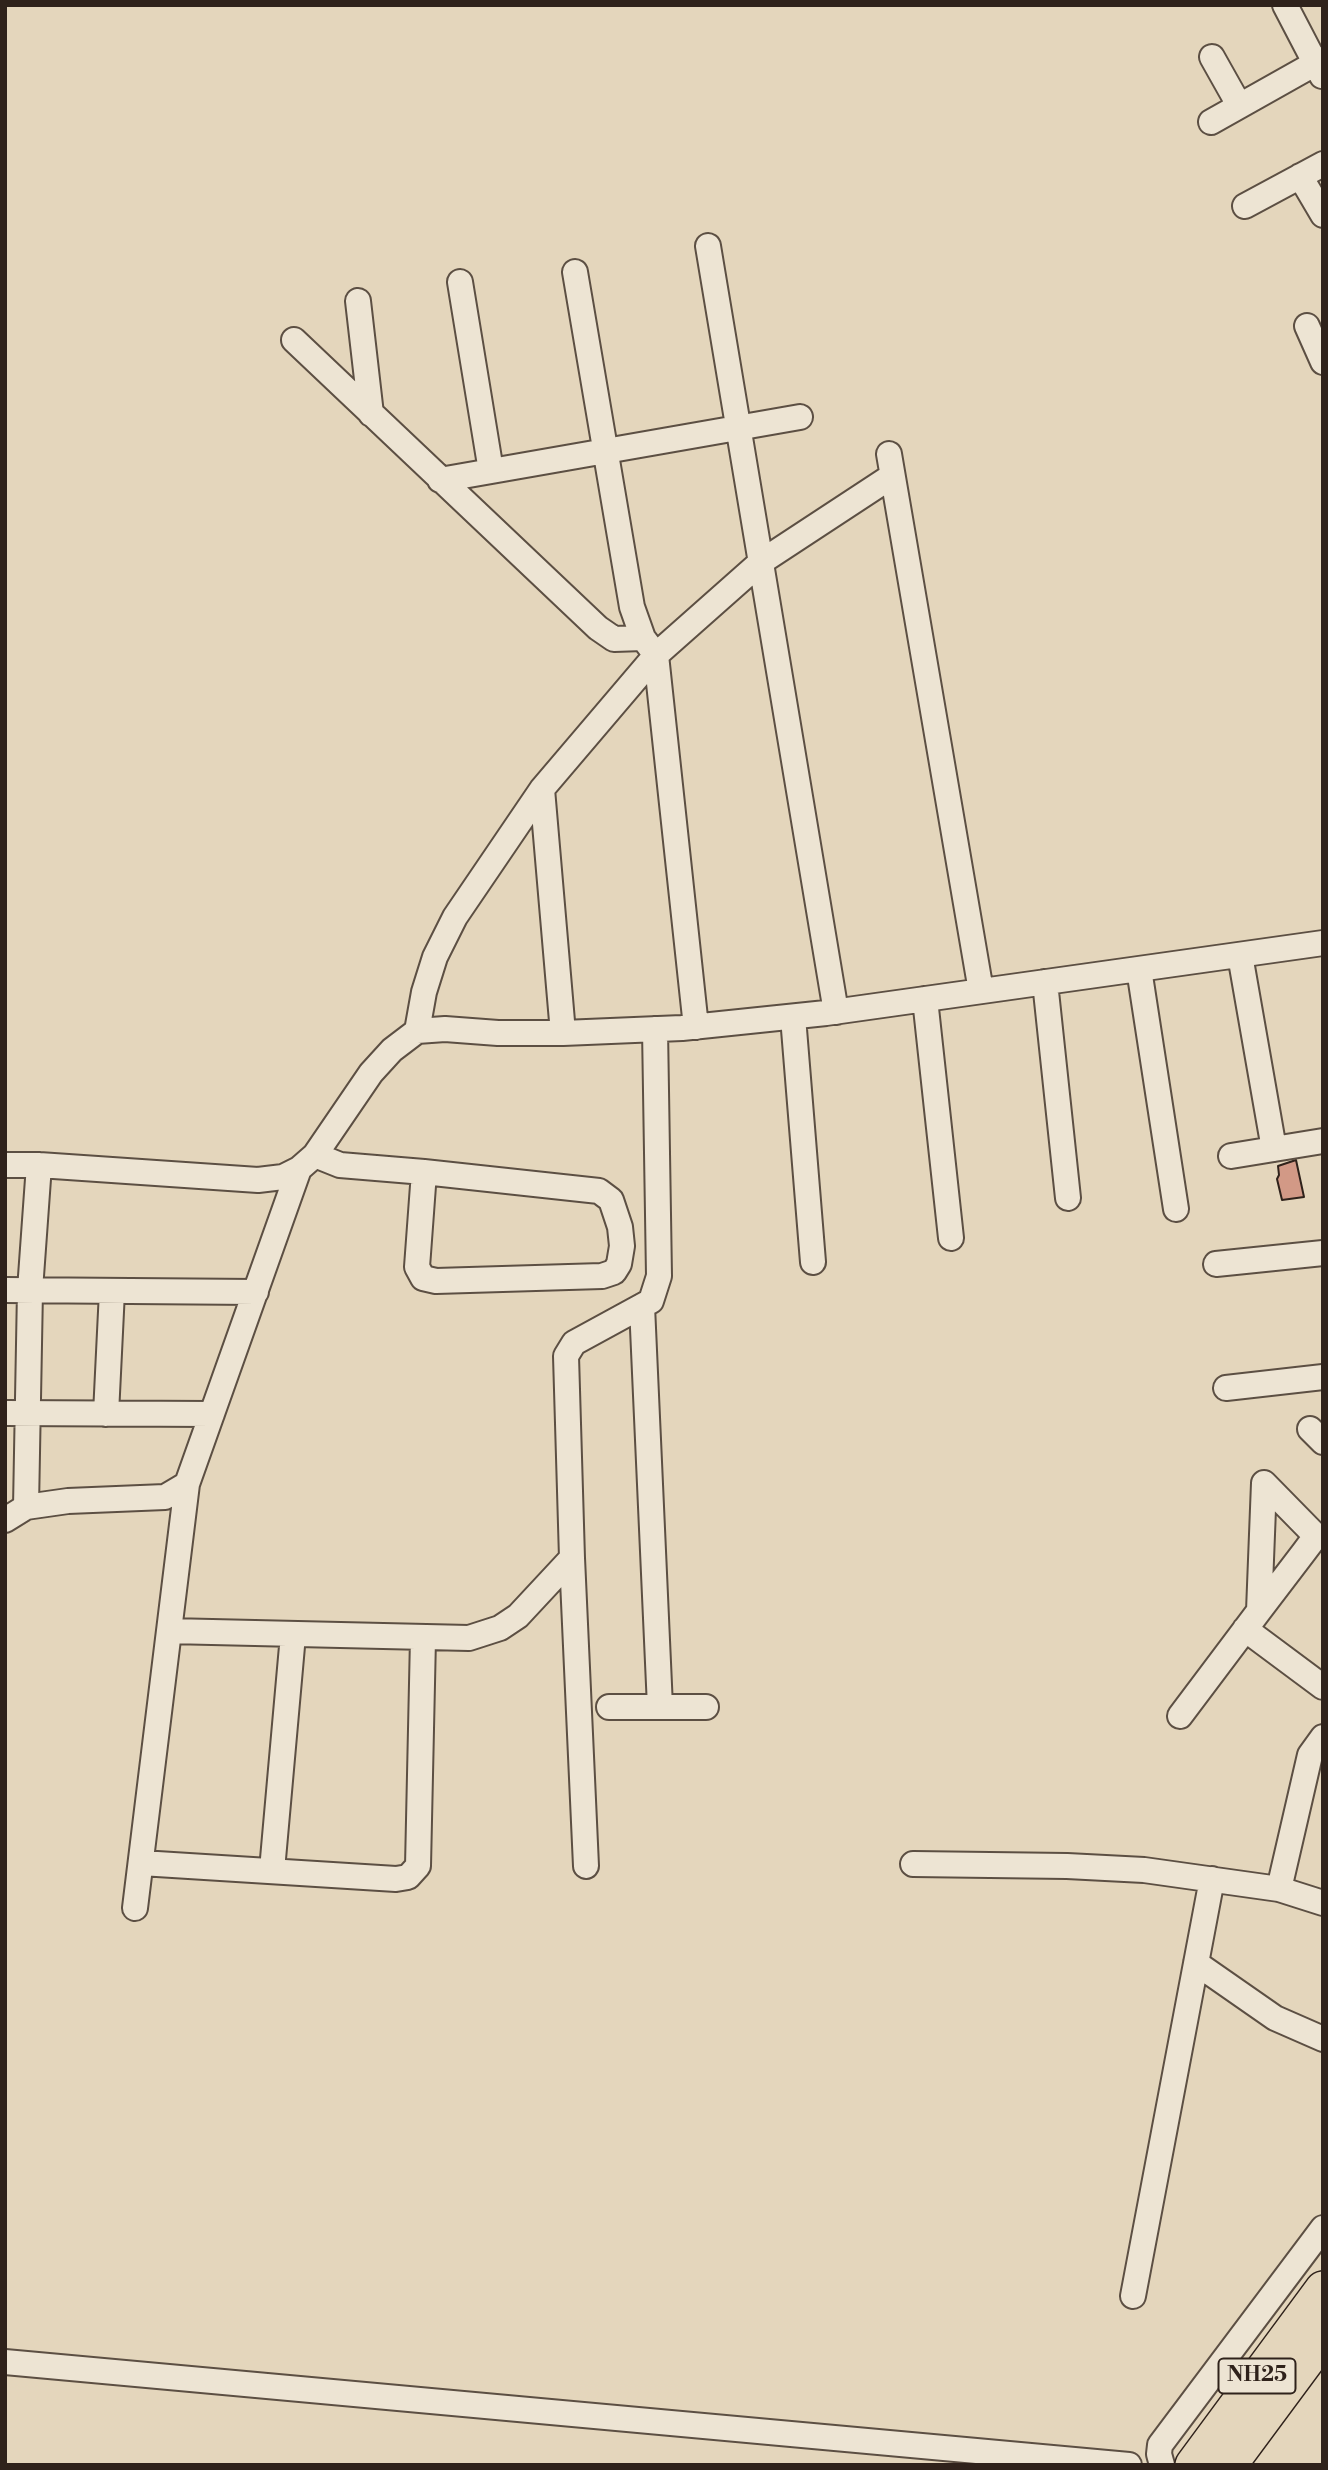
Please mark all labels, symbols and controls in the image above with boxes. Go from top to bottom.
road number: NH25 [1218,2358,1296,2394]

